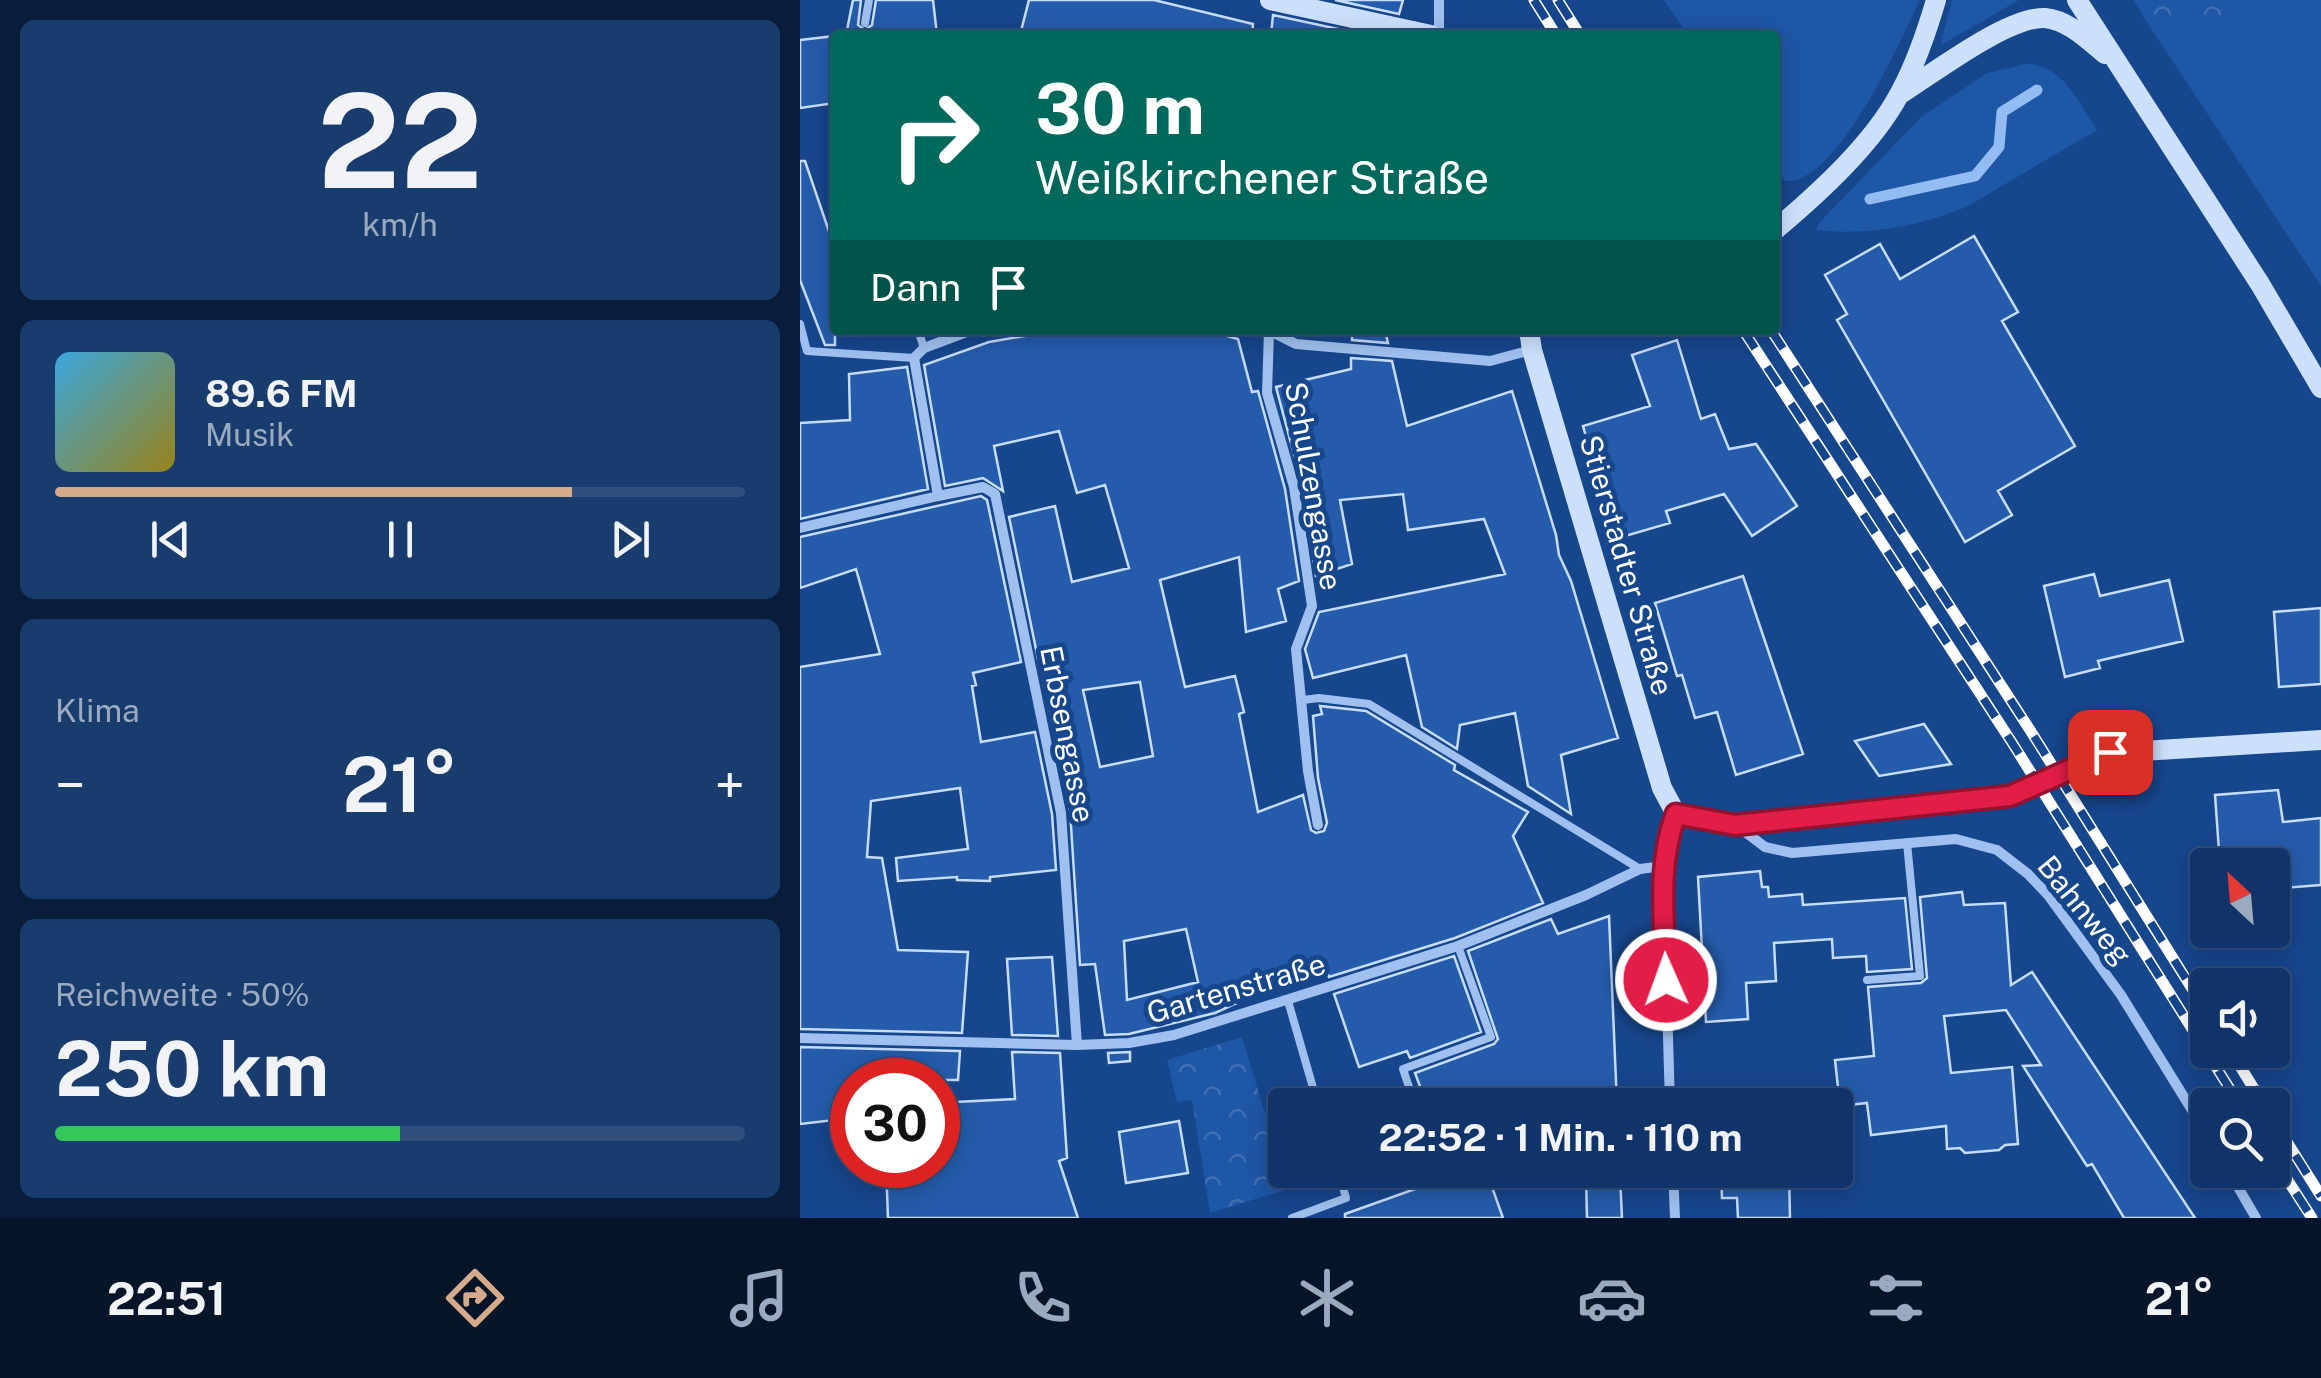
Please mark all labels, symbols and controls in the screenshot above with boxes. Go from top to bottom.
text: 22 [317,65,483,217]
text: 30 m [1035,67,1205,150]
icon: right [870,70,1000,200]
text: Weißkirchener Straße [1035,151,1489,204]
text: km/h [362,206,438,243]
icon: arrive [981,260,1036,315]
text: Dann [870,265,961,310]
text: 89.6 FM [205,371,358,416]
street label: Schulzengasse [1278,379,1350,593]
text: Musik [205,416,294,453]
street label: Stierstadter Straße [1573,431,1681,699]
icon: previous [143,512,198,567]
icon: pause [373,512,428,567]
icon: next [603,512,658,567]
street label: Erbsengasse [1033,643,1103,825]
text: Klima [55,692,140,729]
pin [2068,710,2153,795]
icon: arrive [2083,725,2138,780]
text: 21° [342,741,458,829]
text: − [55,753,86,817]
text: + [715,753,745,817]
street label: Bahnweg [2030,848,2140,972]
north arrow [2190,848,2290,948]
map controls [2190,848,2290,1188]
position arrow [1614,928,1718,1032]
street label: Gartenstraße [1142,945,1330,1031]
button: sound [2190,968,2290,1068]
text: Reichweite · 50% [55,976,310,1013]
text: 250 km [55,1025,329,1113]
speed limit sign: 30 [830,1058,960,1188]
button: search [2190,1088,2290,1188]
text: 22:52 · 1 Min. · 110 m [1378,1115,1743,1160]
icon: directions [440,1263,510,1333]
icon: music [724,1263,794,1333]
icon: phone [1008,1263,1078,1333]
icon: climate [1292,1263,1362,1333]
icon: car [1577,1263,1647,1333]
icon: filters [1861,1263,1931,1333]
text: 22:51 [107,1272,226,1325]
text: 21° [2145,1272,2214,1325]

